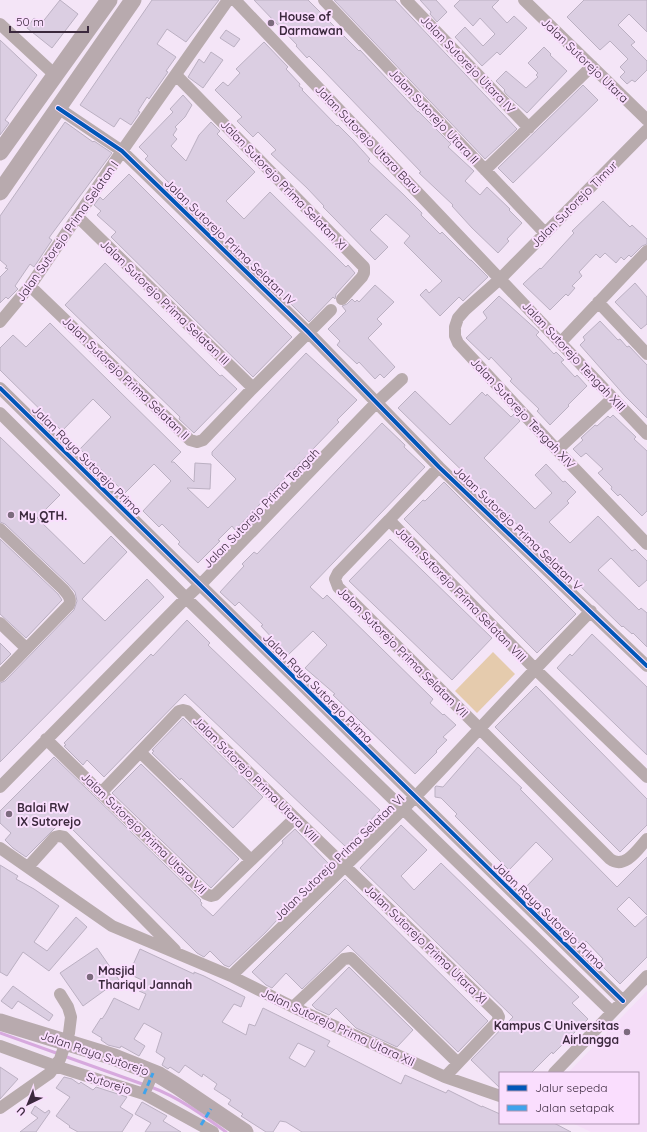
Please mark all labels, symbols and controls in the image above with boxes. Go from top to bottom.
scale bar [10,8,88,34]
place label: House of Darmawan [279,9,343,38]
street label: Jalan Sutorejo Utara IV [417,12,519,116]
text: 50 m [16,14,44,29]
street label: Jalan Sutorejo Utara [538,14,632,106]
marker: House of Darmawan [266,18,276,28]
street label: Jalan Sutorejo Utara II [386,65,482,167]
street label: Jalan Sutorejo Utara Baru [312,81,424,197]
street label: Jalan Sutorejo Prima Selatan XI [218,117,350,253]
street label: Jalan Sutorejo Timur [528,157,621,250]
street label: Jalan Sutorejo Prima Selatan I [13,158,121,304]
street label: Jalan Sutorejo Prima Selatan IV [161,175,299,309]
street label: Jalan Sutorejo Prima Selatan III [97,236,233,368]
street label: Jalan Sutorejo Tengah XIII [519,298,629,414]
street label: Jalan Sutorejo Prima Selatan II [59,313,193,443]
street label: Jalan Sutorejo Tengah XIV [467,354,579,472]
street label: Jalan Raya Sutorejo Prima [29,402,145,518]
street label: Jalan Sutorejo Prima Tengah [200,445,322,571]
street label: Jalan Sutorejo Prima Selatan V [451,463,585,594]
place label: My QTH. [19,508,67,523]
marker: My QTH. [6,510,16,520]
street label: Jalan Sutorejo Prima Selatan VIII [393,524,529,664]
street label: Jalan Sutorejo Prima Selatan VII [335,584,471,720]
street label: Jalan Raya Sutorejo Prima [260,630,376,746]
street label: Jalan Sutorejo Prima Utara VIII [190,713,322,845]
street label: Jalan Sutorejo Prima Utara VII [78,769,210,897]
street label: Jalan Sutorejo Prima Selatan VI [270,790,408,924]
place label: Balai RW IX Sutorejo [17,800,81,829]
marker: Balai RW IX Sutorejo [4,809,14,819]
street label: Jalan Raya Sutorejo Prima [490,858,608,972]
street label: Jalan Sutorejo Prima Utara XI [361,881,491,1007]
place label: Masjid Thariqul Jannah [98,963,192,992]
marker: Masjid Thariqul Jannah [85,972,95,982]
street label: Jalan Sutorejo Prima Utara XII [259,985,417,1069]
place label: Kampus C Universitas Airlangga [494,1018,619,1047]
street label: Jalan Raya Sutorejo [39,1027,151,1079]
marker: Kampus C Universitas Airlangga [622,1027,632,1037]
street label: Sutorejo [85,1069,133,1097]
legend [499,1072,639,1124]
text: Jalur sepeda [535,1080,608,1095]
north arrow [8,1084,48,1124]
text: Jalan setapak [535,1100,614,1115]
text: U [14,1104,29,1119]

